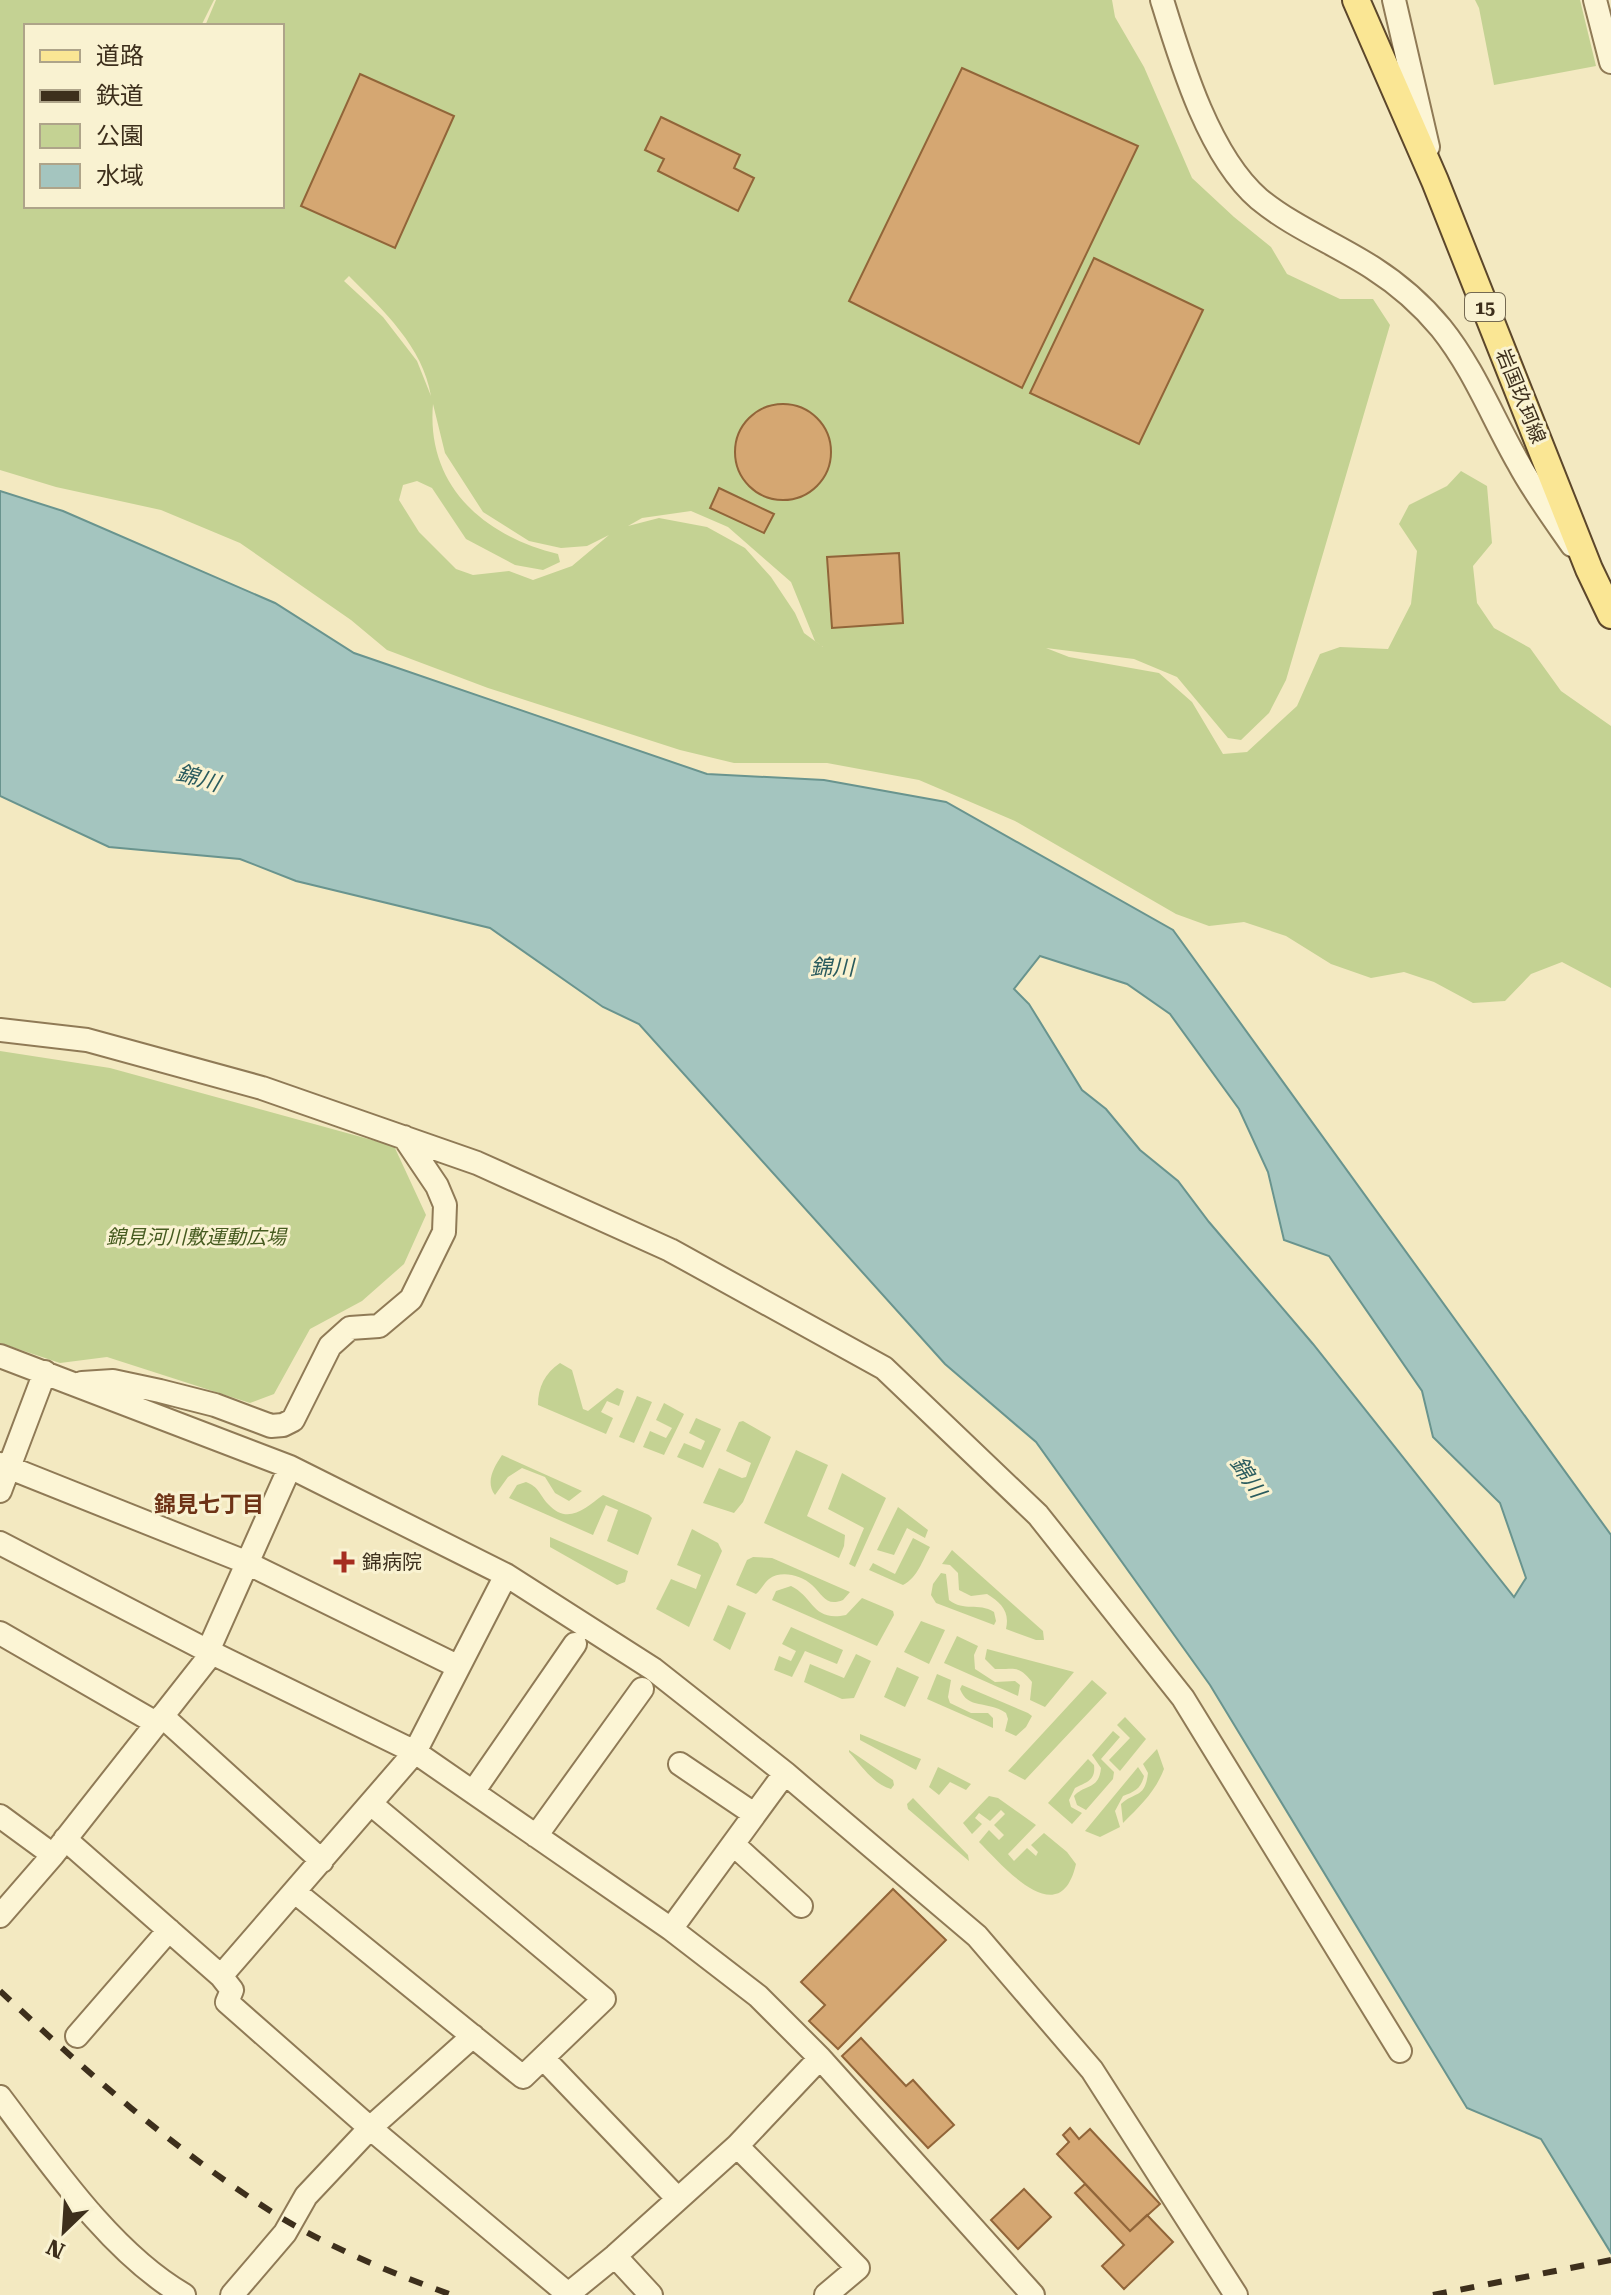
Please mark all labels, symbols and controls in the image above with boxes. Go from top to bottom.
legend [24,24,284,208]
text: 道路 [96,42,144,70]
text: 鉄道 [96,82,144,110]
text: 公園 [96,122,144,150]
text: 水域 [96,162,144,190]
road number: 15 [1465,293,1505,321]
street label: 岩国玖珂線 [1491,345,1551,447]
water label: 錦川 [173,760,225,797]
water label: 錦川 [810,955,856,980]
park label: 錦見河川敷運動広場 [106,1225,288,1249]
water label: 錦川 [1226,1452,1272,1504]
district label: 錦見七丁目 [154,1492,264,1517]
place label: 錦病院 [362,1550,422,1574]
marker: 錦病院 [333,1551,355,1573]
north arrow [24,2191,104,2271]
text: N [43,2234,69,2264]

